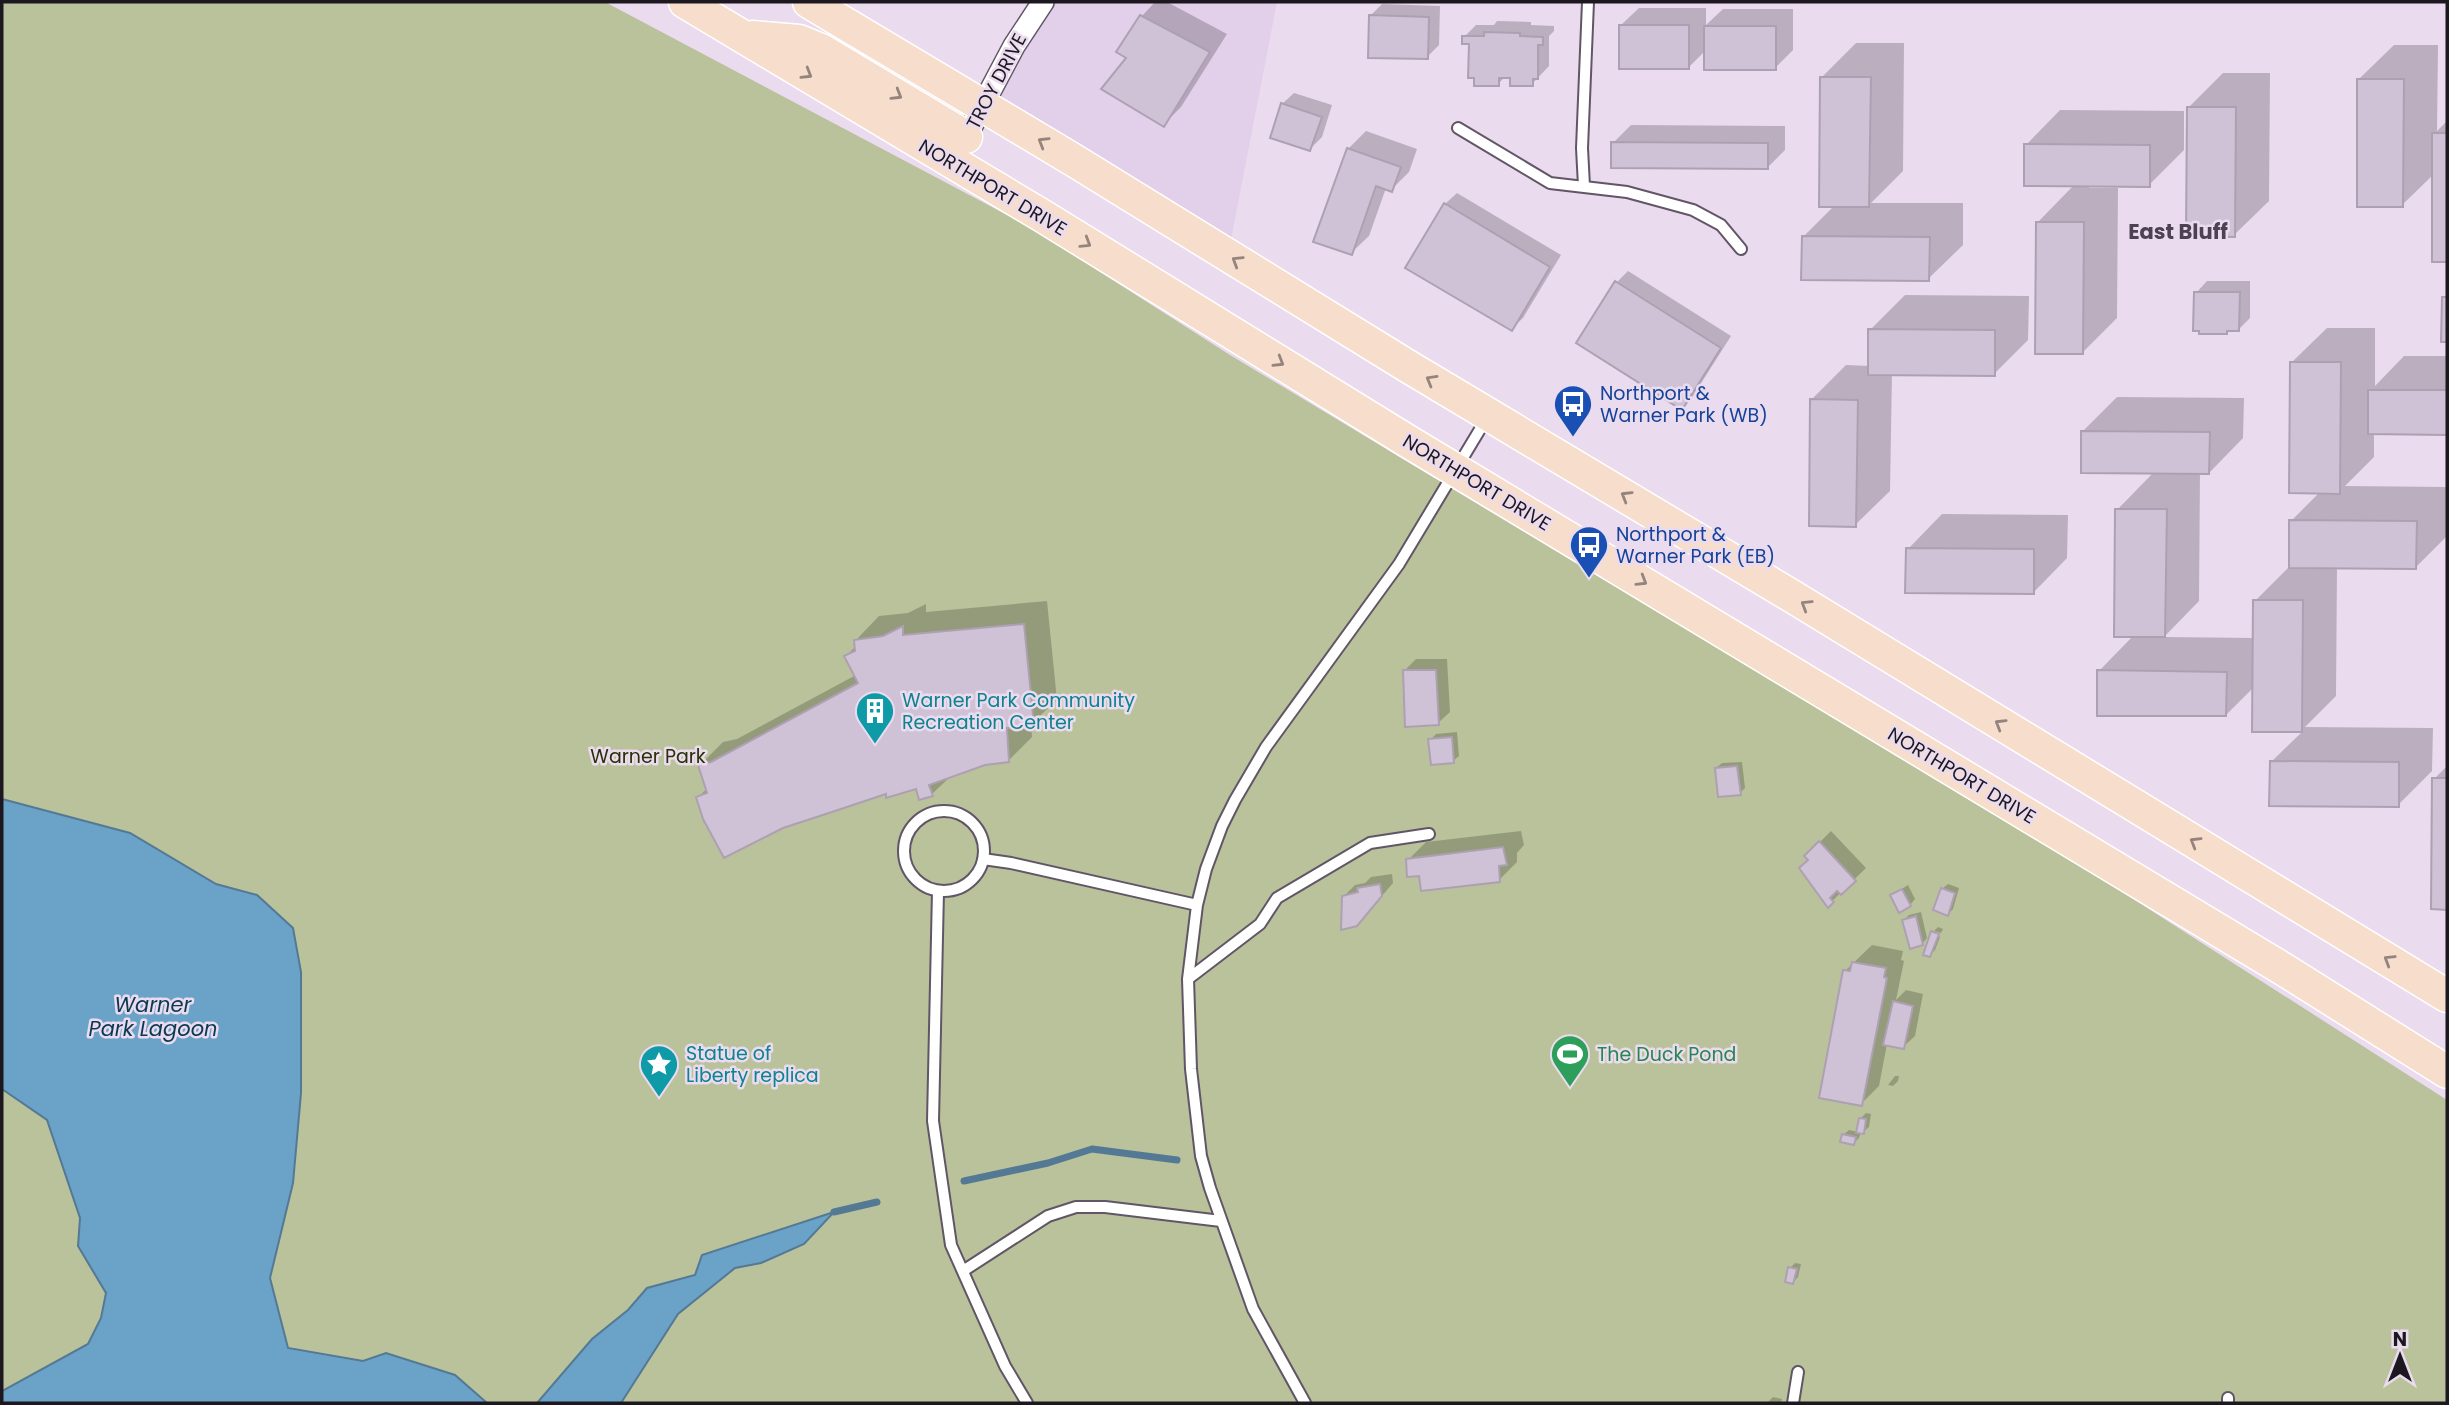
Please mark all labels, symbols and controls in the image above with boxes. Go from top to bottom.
street label: TROY DRIVE [960,28,1033,134]
one-way arrow [800,66,813,79]
one-way arrow [889,87,902,100]
street label: NORTHPORT DRIVE [914,132,1072,242]
one-way arrow [1037,137,1050,150]
district label: East Bluff [2128,217,2228,246]
one-way arrow [1078,234,1091,247]
one-way arrow [1231,256,1244,269]
one-way arrow [1272,354,1285,367]
one-way arrow [1426,375,1438,388]
place label: Northport & Warner Park (WB) [1600,380,1768,429]
bus stop icon: Northport & Warner Park (WB) [1552,383,1594,438]
street label: NORTHPORT DRIVE [1398,427,1556,537]
one-way arrow [1621,492,1634,505]
place label: Northport & Warner Park (EB) [1616,521,1775,570]
bus stop icon: Northport & Warner Park (EB) [1568,524,1610,579]
one-way arrow [1634,573,1647,586]
one-way arrow [1801,601,1814,614]
place label: Warner Park Community Recreation Center [902,687,1135,736]
building icon: Warner Park Community Recreation Center [854,690,896,745]
one-way arrow [1995,719,2008,732]
street label: NORTHPORT DRIVE [1883,720,2041,830]
park label: Warner Park [590,743,706,770]
one-way arrow [2189,837,2202,850]
one-way arrow [2384,955,2397,968]
water label: Warner Park Lagoon [88,990,218,1043]
sports icon: The Duck Pond [1549,1033,1591,1088]
place label: Statue of Liberty replica [686,1040,819,1089]
place label: The Duck Pond [1597,1041,1736,1068]
place icon: Statue of Liberty replica [638,1043,680,1098]
north arrow [2365,1321,2435,1391]
text: N [2393,1326,2407,1353]

